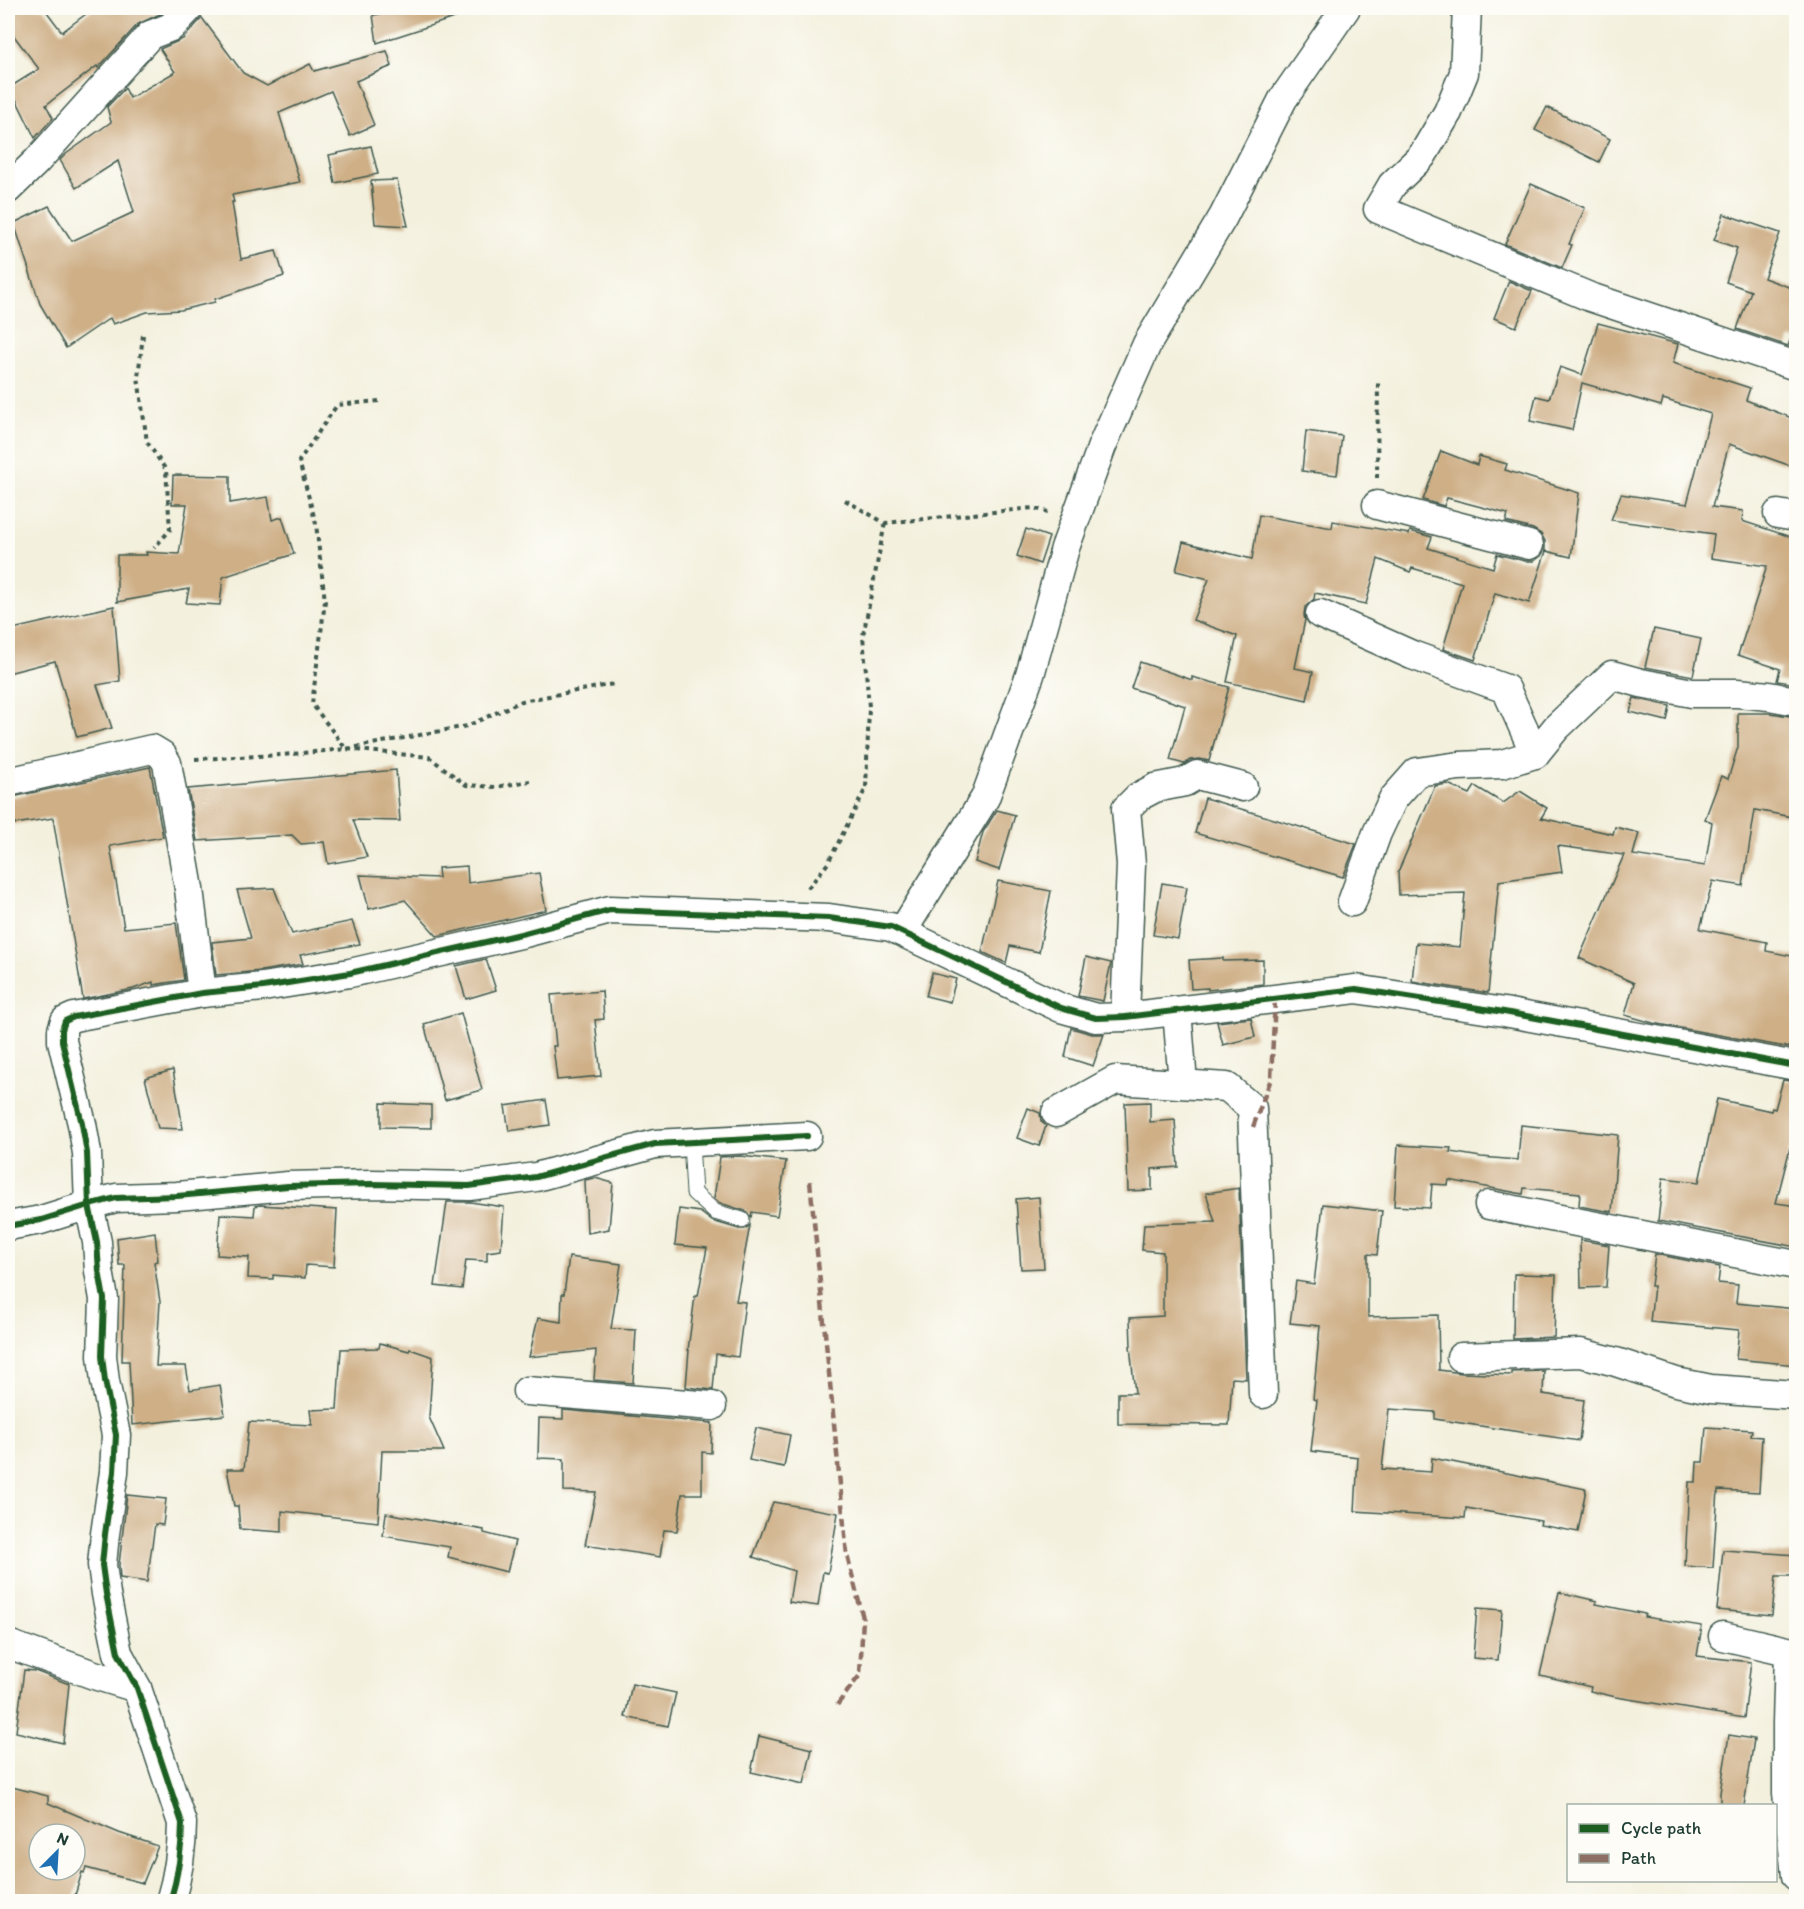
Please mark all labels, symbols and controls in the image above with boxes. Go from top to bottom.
legend [1567,1804,1777,1882]
text: Cycle path [1621,1817,1702,1839]
north arrow [27,1822,87,1882]
text: N [54,1828,72,1850]
text: Path [1621,1847,1656,1869]

